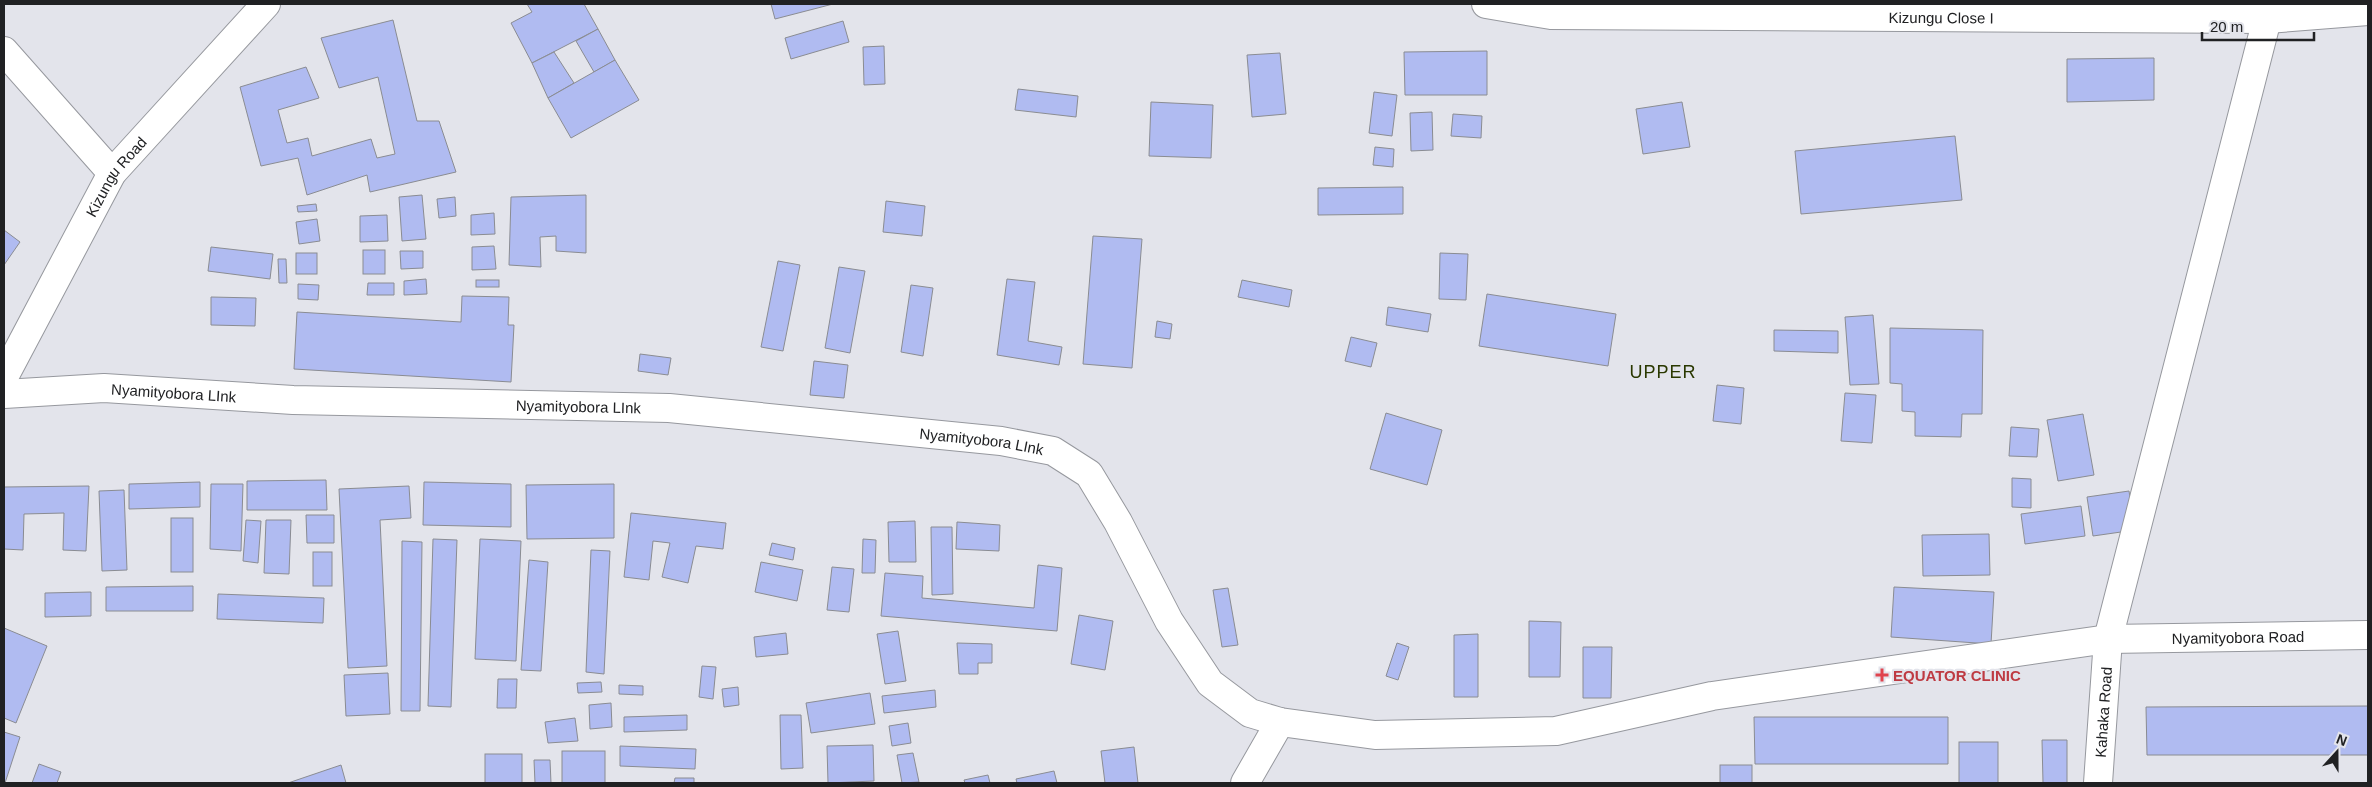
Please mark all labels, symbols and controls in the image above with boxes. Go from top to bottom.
street label: Kizungu Close I [1888,8,1994,26]
scale bar [2202,10,2314,42]
text: 20 m [2210,18,2243,35]
street label: Kizungu Road [82,133,149,219]
district label: UPPER [1629,362,1697,382]
street label: Nyamityobora LInk [111,380,237,405]
street label: Nyamityobora LInk [516,396,642,416]
street label: Nyamityobora LInk [919,424,1046,458]
street label: Nyamityobora Road [2172,627,2304,647]
street label: Kahaka Road [2091,666,2115,758]
place label: EQUATOR CLINIC [1893,667,2021,684]
marker: EQUATOR CLINIC [1875,668,1889,682]
north arrow [2312,727,2362,777]
text: N [2334,731,2349,749]

